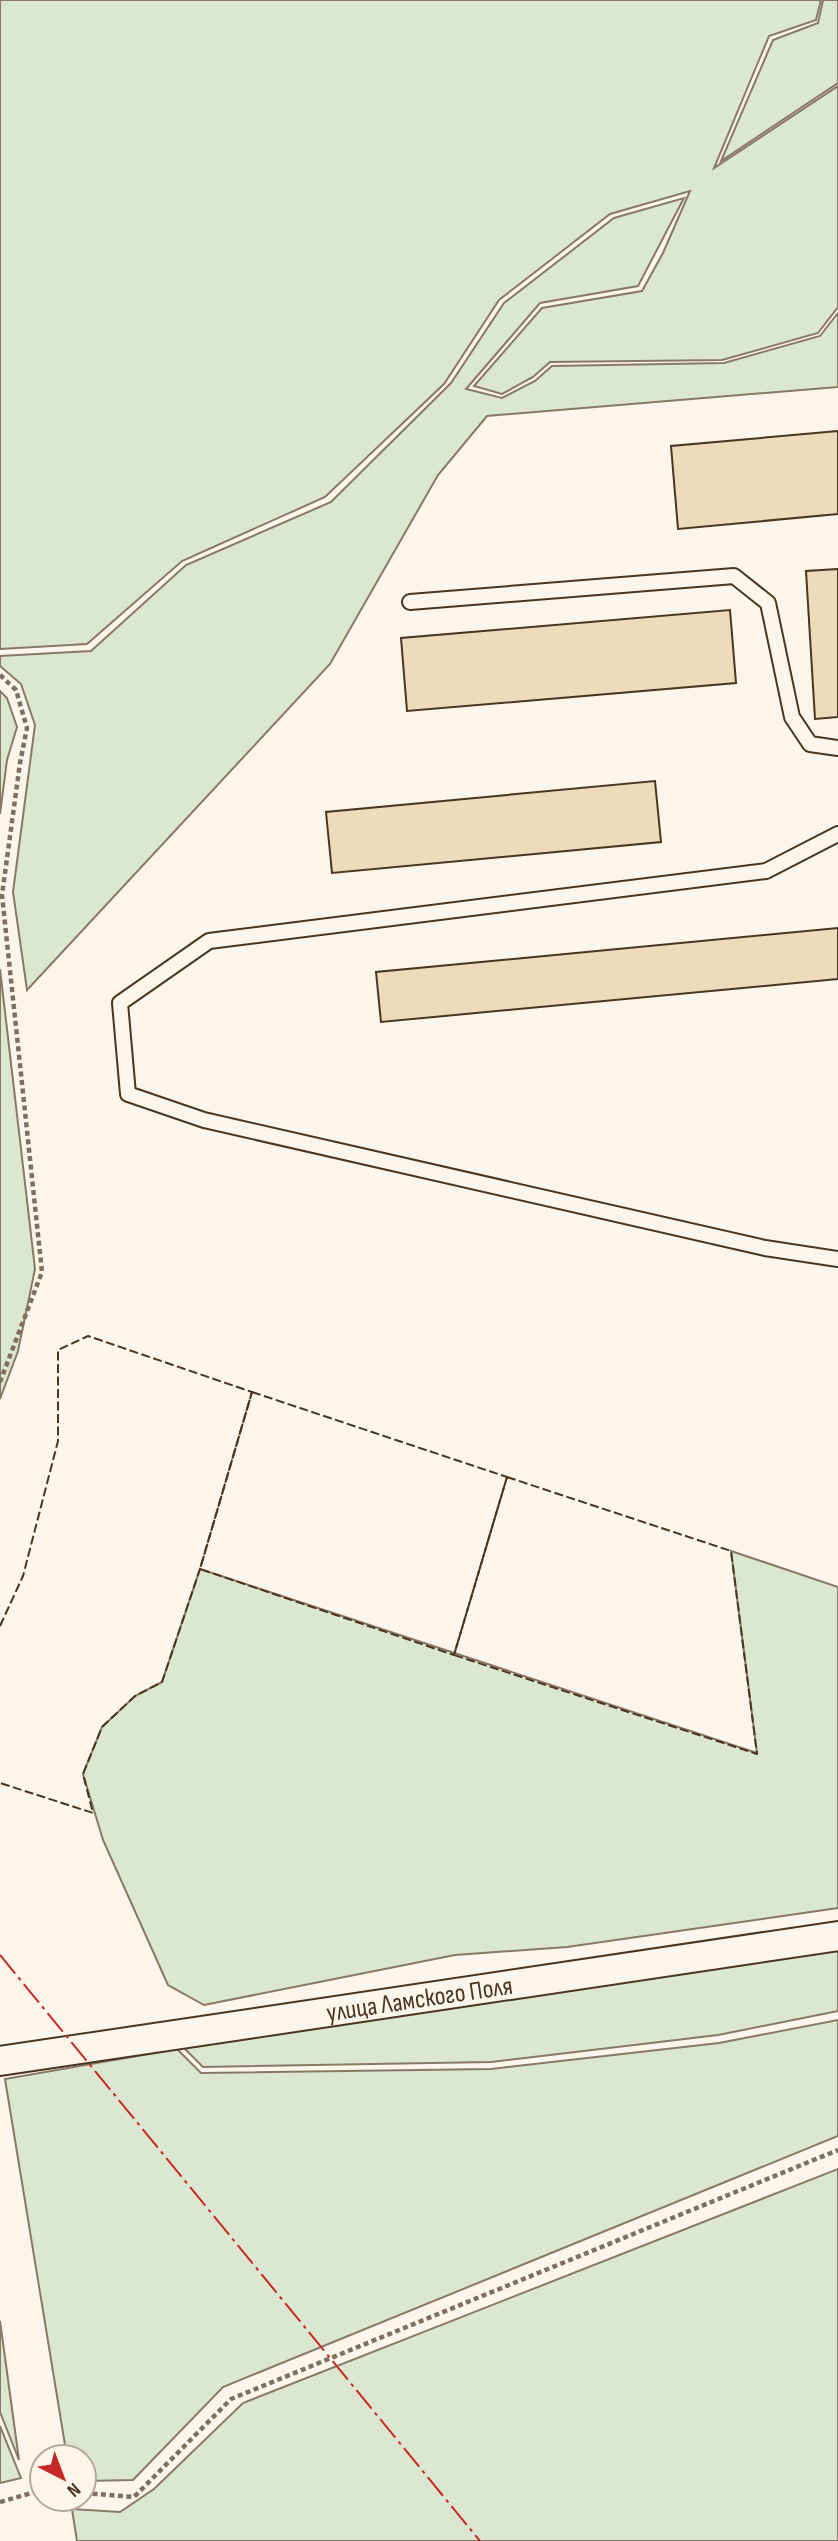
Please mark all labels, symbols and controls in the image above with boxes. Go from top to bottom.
street label: улица Ламского Поля [324,1971,515,2029]
north arrow [28,2443,98,2513]
text: N [62,2478,85,2501]

